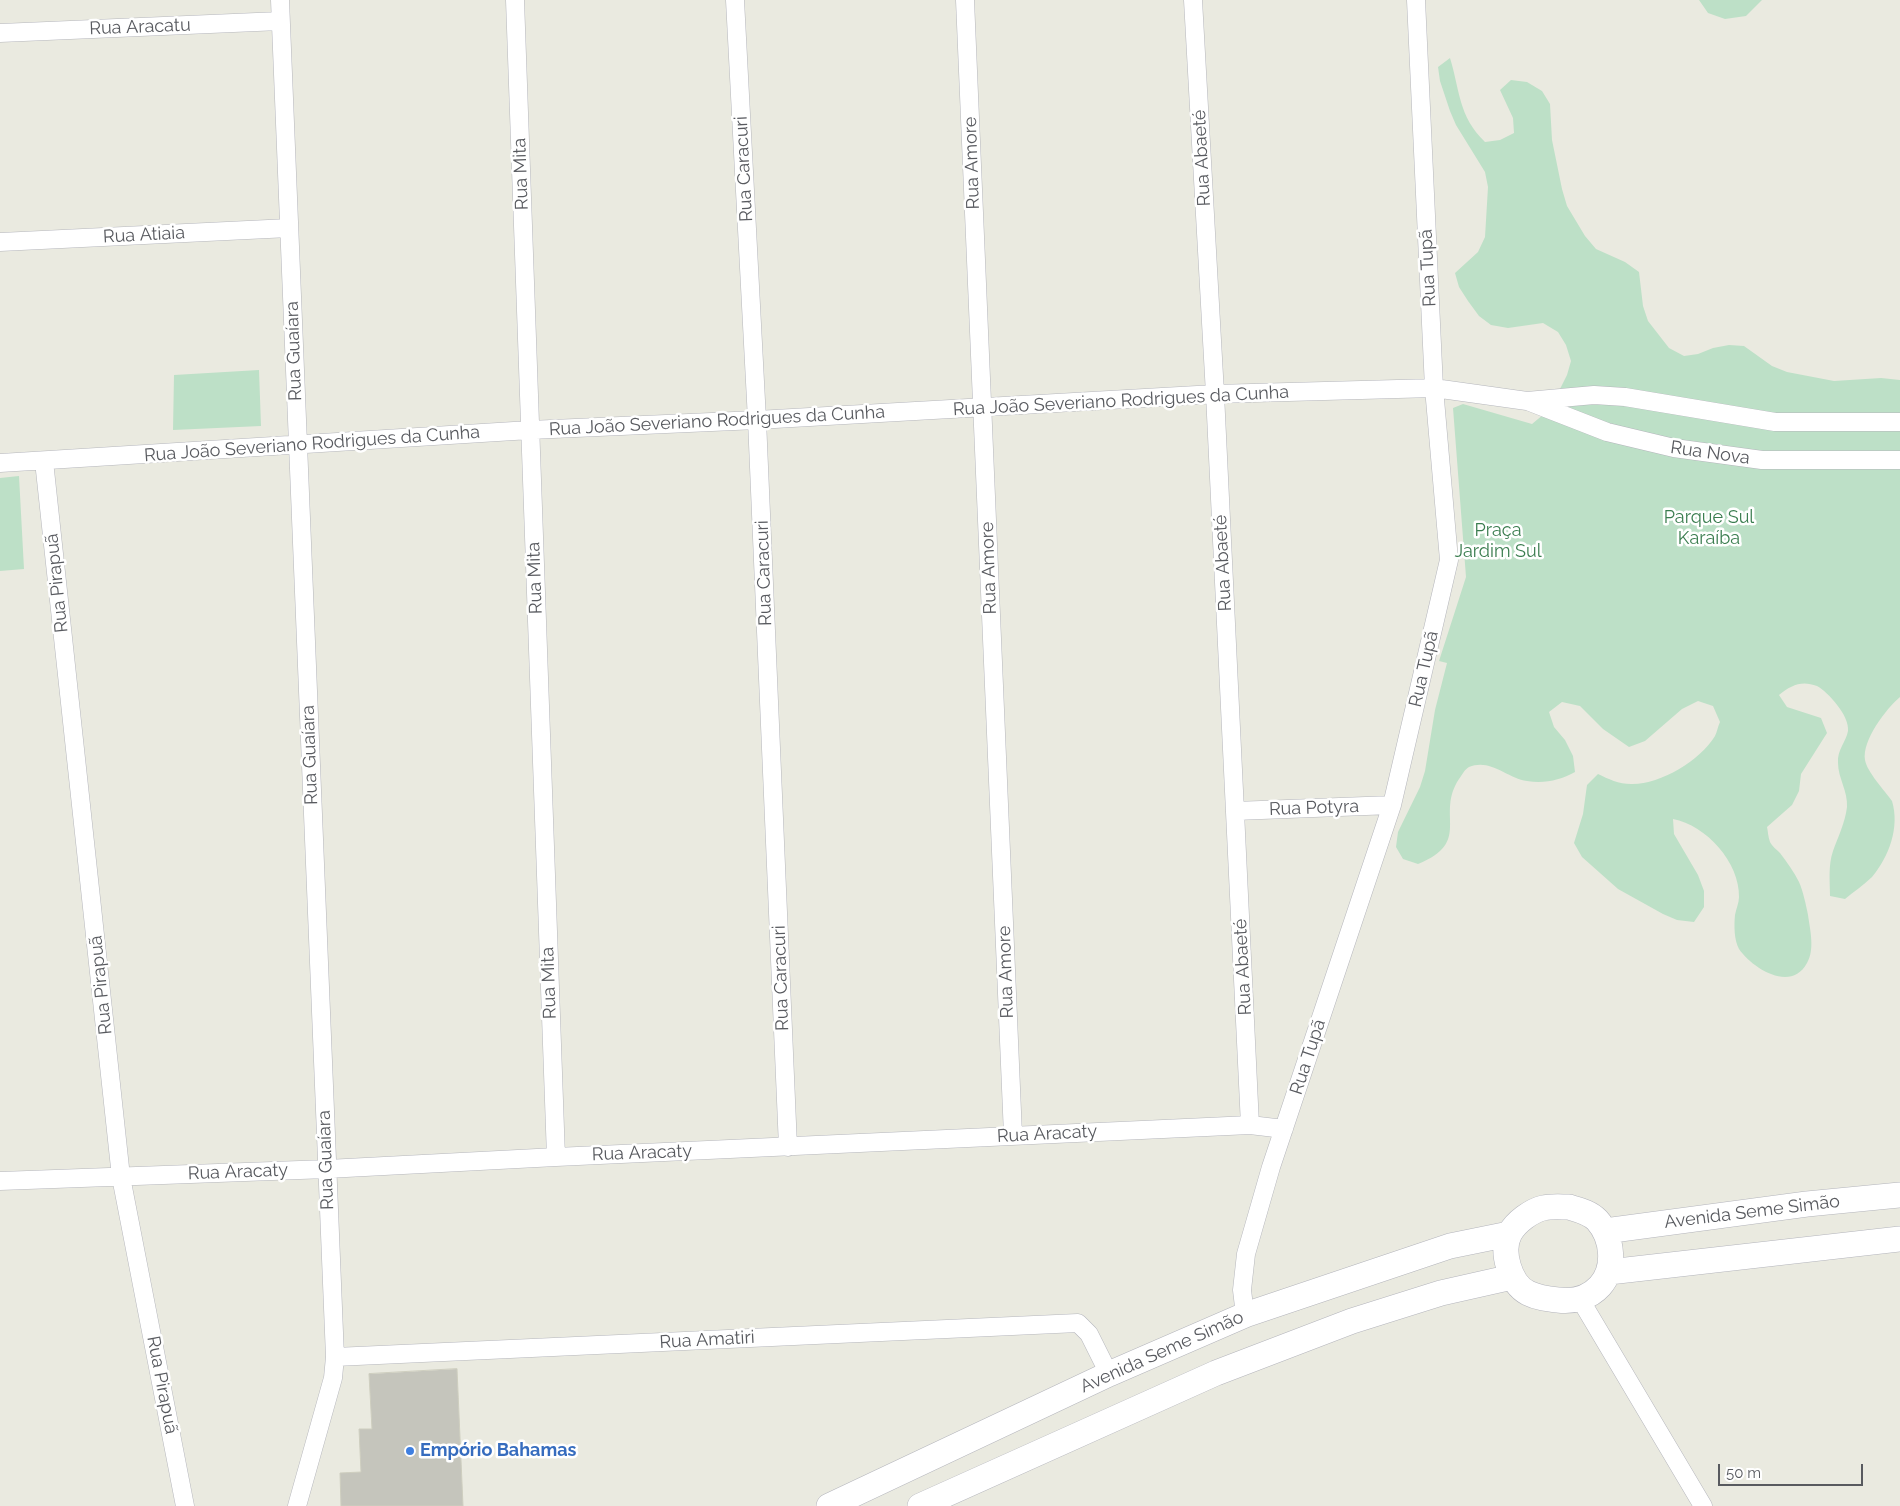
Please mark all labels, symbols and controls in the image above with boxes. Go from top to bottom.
street label: Rua Aracatu [89,14,191,40]
street label: Rua Abaeté [1189,109,1215,207]
street label: Rua Caracuri [730,116,758,222]
street label: Rua Amore [960,116,984,210]
street label: Rua Mita [509,138,533,210]
street label: Rua Atiaia [102,222,186,248]
street label: Rua Tupã [1415,229,1441,307]
street label: Rua Guaíara [281,301,307,401]
street label: Rua João Severiano Rodrigues da Cunha [952,381,1290,421]
street label: Rua João Severiano Rodrigues da Cunha [548,401,886,441]
street label: Rua João Severiano Rodrigues da Cunha [143,421,481,467]
street label: Rua Nova [1669,437,1751,469]
park label: Parque Sul Karaíba [1664,507,1754,550]
street label: Rua Abaeté [1210,514,1236,612]
street label: Rua Caracuri [751,520,777,626]
park label: Praça Jardim Sul [1454,520,1542,562]
street label: Rua Amore [977,521,1001,615]
street label: Rua Pirapuã [41,532,73,634]
street label: Rua Mita [523,542,547,614]
street label: Rua Tupã [1405,629,1443,709]
street label: Rua Guaíara [297,705,323,805]
street label: Rua Potyra [1269,796,1359,820]
street label: Rua Abaeté [1230,918,1256,1016]
street label: Rua Caracuri [768,925,794,1031]
street label: Rua Amore [994,925,1018,1019]
street label: Rua Pirapuã [85,934,117,1036]
street label: Rua Mita [537,947,561,1019]
street label: Rua Tupã [1286,1017,1330,1097]
street label: Rua Guaíara [313,1110,339,1210]
street label: Rua Aracaty [996,1121,1098,1147]
street label: Rua Aracaty [591,1140,693,1166]
street label: Rua Aracaty [187,1159,289,1185]
street label: Avenida Seme Simão [1663,1191,1841,1233]
street label: Avenida Seme Simão [1077,1306,1247,1398]
street label: Rua Amatiri [659,1327,755,1353]
street label: Rua Pirapuã [142,1334,182,1436]
place label: Empório Bahamas [420,1440,576,1462]
marker: Empório Bahamas [404,1445,416,1457]
scale bar [1720,1454,1865,1486]
text: 50 m [1726,1464,1761,1482]

